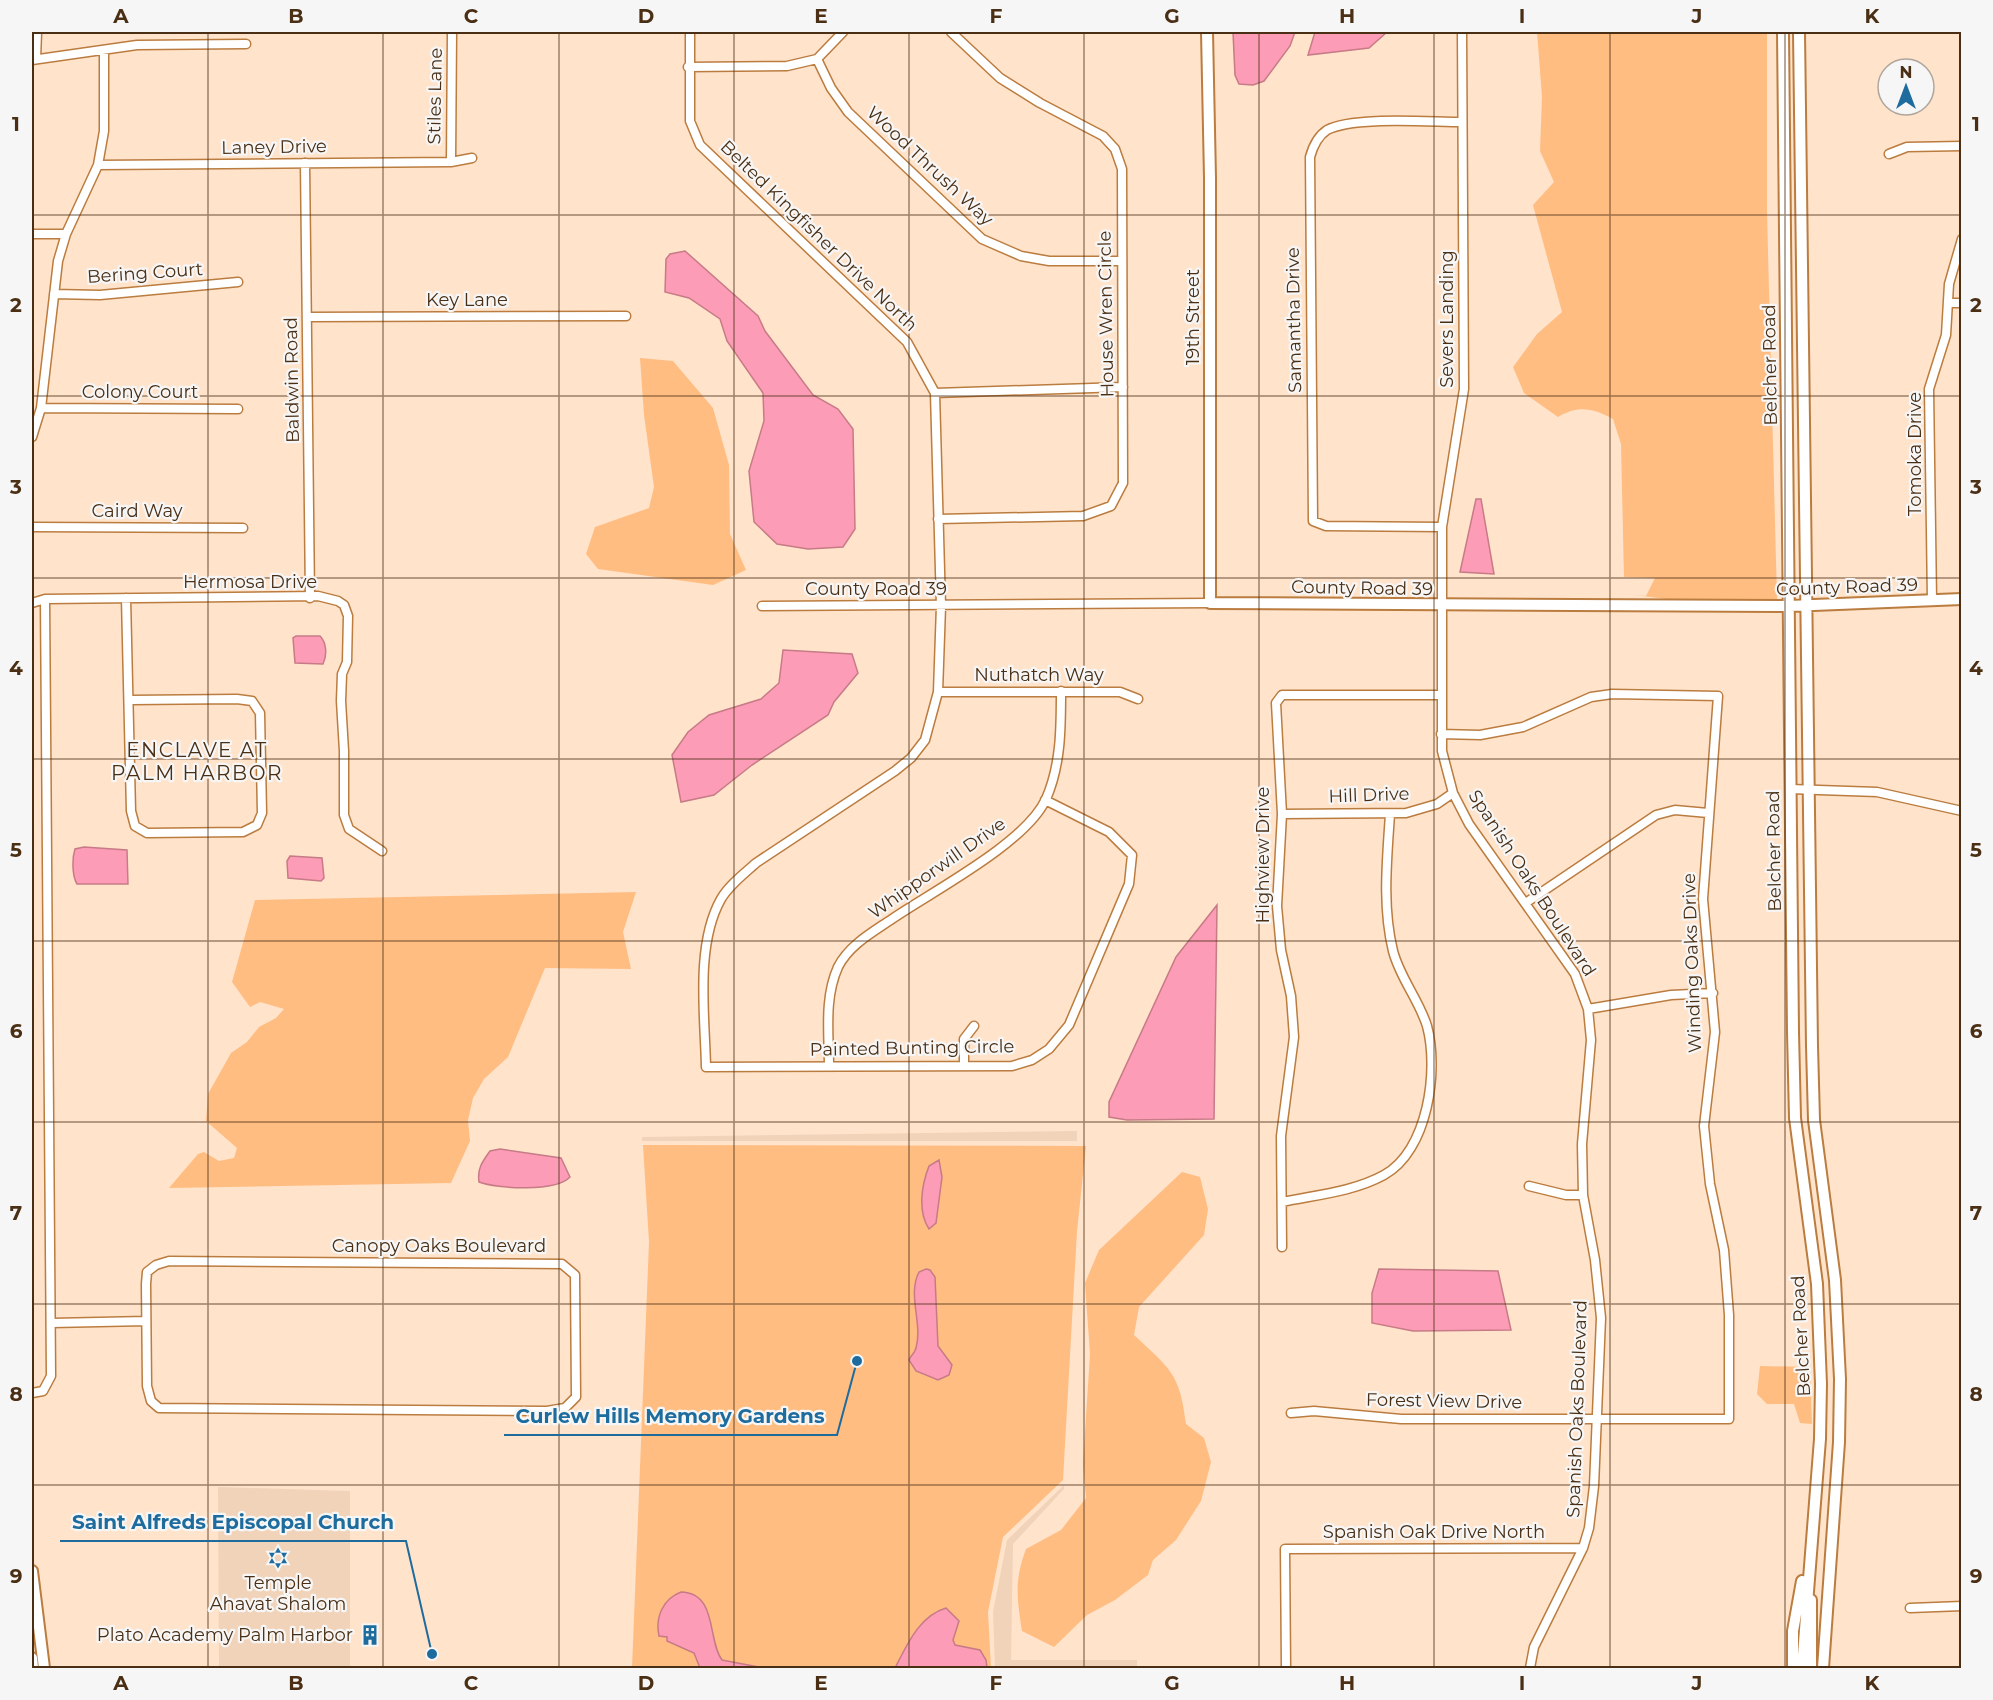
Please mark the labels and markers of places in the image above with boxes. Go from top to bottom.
callout: Curlew Hills Memory Gardens [504,1397,837,1435]
callout: Saint Alfreds Episcopal Church [60,1503,406,1541]
synagogue icon: Temple Ahavat Shalom [266,1546,290,1570]
place label: Temple Ahavat Shalom [210,1572,346,1615]
building icon: Plato Academy Palm Harbor [358,1623,382,1647]
place label: Plato Academy Palm Harbor [97,1624,353,1646]

